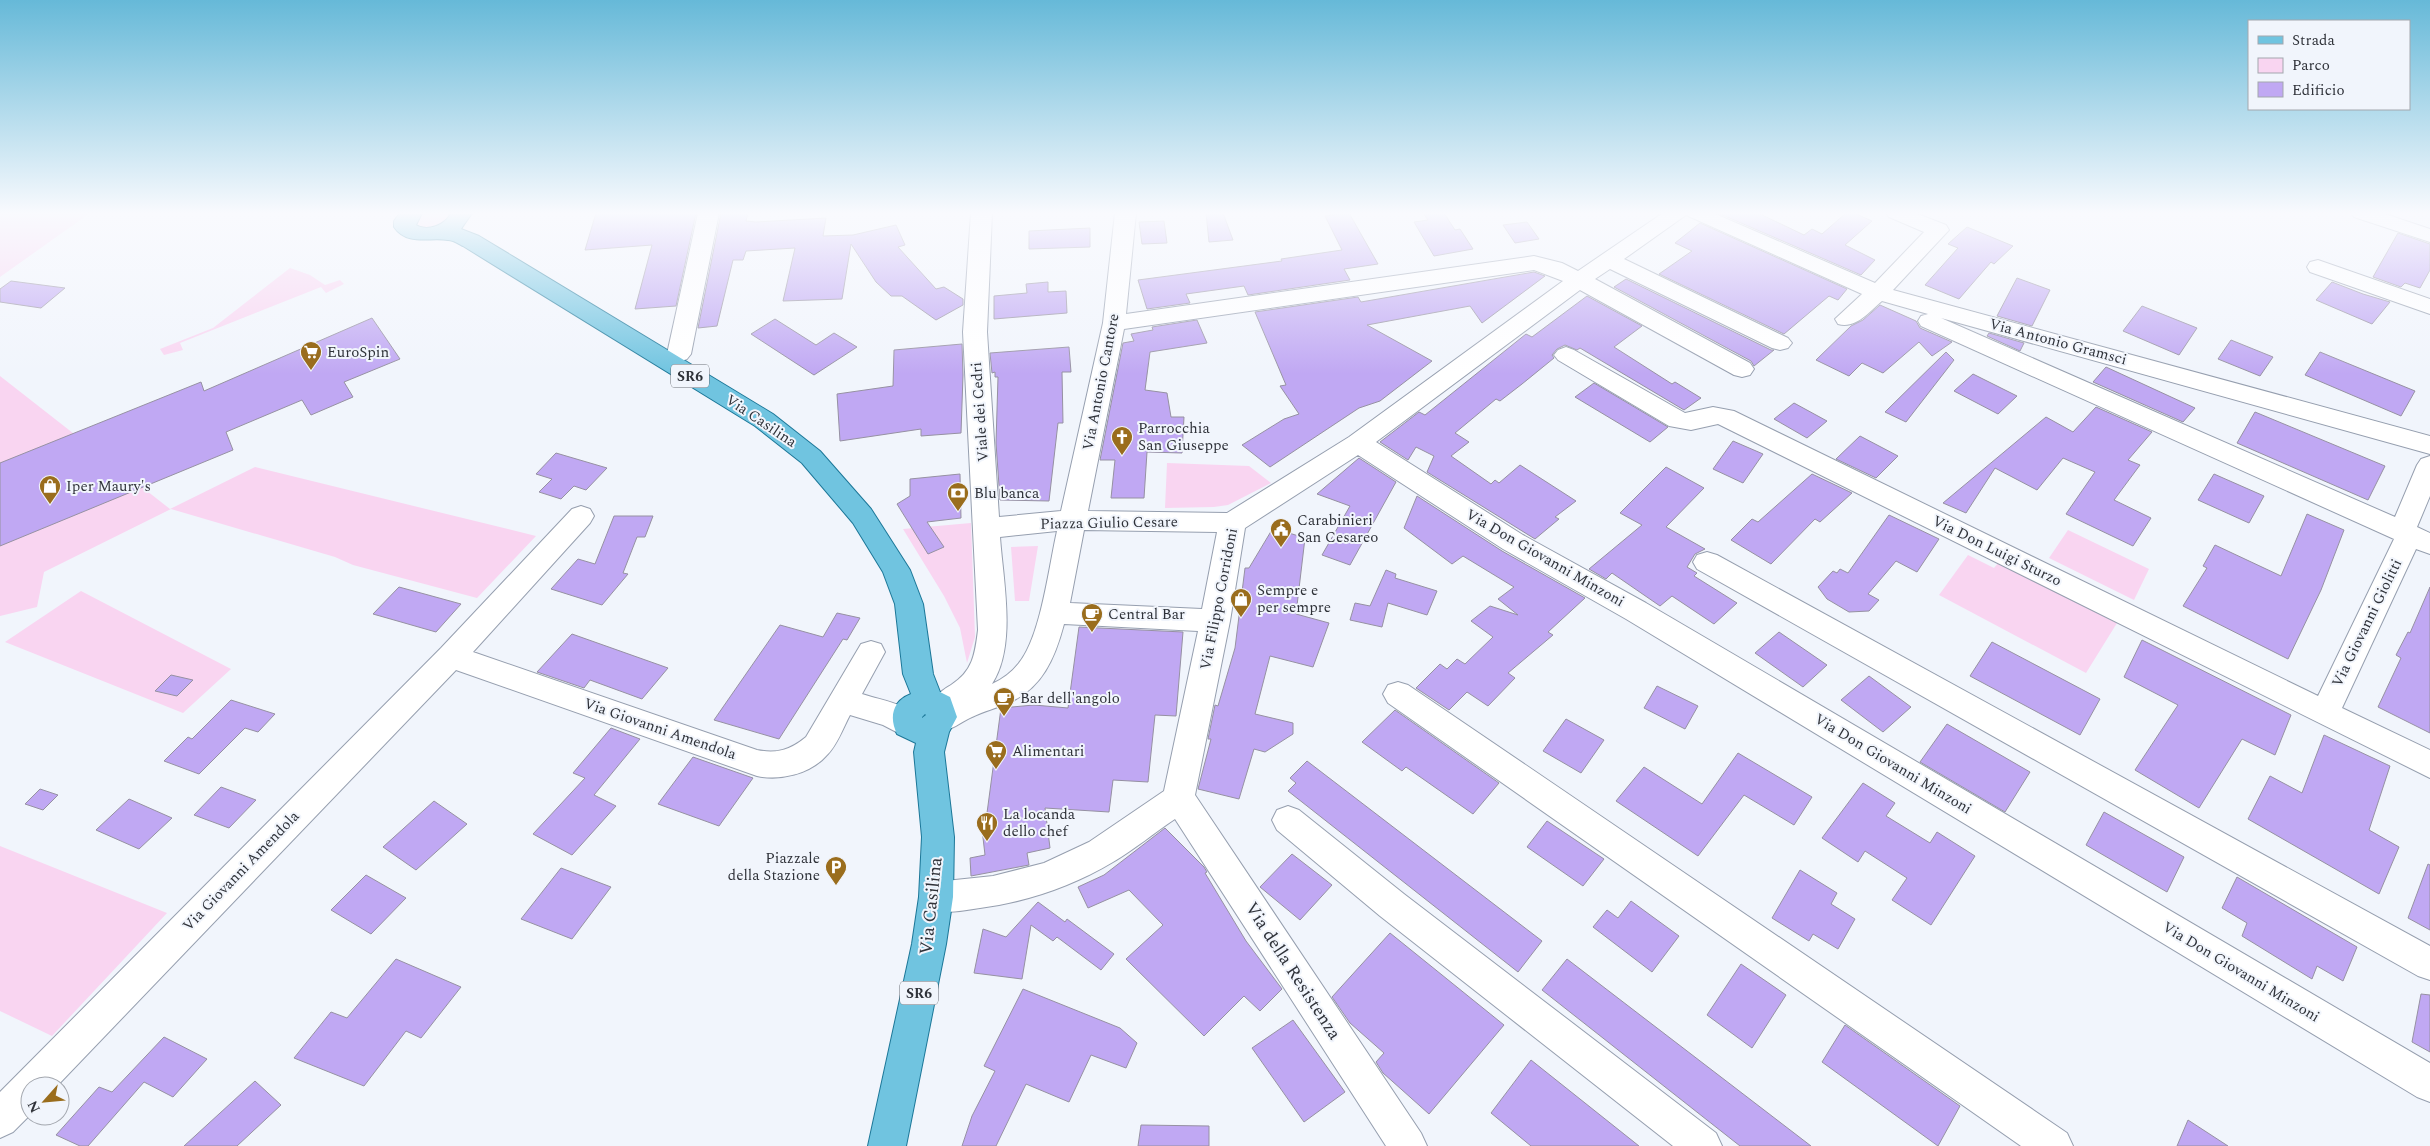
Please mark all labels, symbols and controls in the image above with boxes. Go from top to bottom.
legend [2248,20,2410,110]
text: Strada [2292,29,2335,52]
text: Parco [2292,54,2330,77]
text: Edificio [2292,79,2345,102]
street label: Via Antonio Cantore [1076,312,1126,452]
street label: Via Antonio Gramsci [1987,313,2129,371]
supermarket icon: EuroSpin [299,340,323,371]
place label: EuroSpin [327,341,389,364]
street label: Viale dei Cedri [965,361,995,463]
road number: SR6 [671,364,709,388]
street label: Via Casilina [721,389,802,454]
place label: Parrocchia San Giuseppe [1138,417,1229,457]
church icon: Parrocchia San Giuseppe [1110,425,1134,456]
shop icon: Iper Maury's [38,474,62,505]
place label: Iper Maury's [66,475,151,498]
bank icon: Blu banca [946,481,970,512]
place label: Blu banca [974,482,1040,505]
street label: Via Don Giovanni Minzoni [1461,503,1629,613]
place label: Carabinieri San Cesareo [1297,509,1378,549]
street label: Piazza Giulio Cesare [1040,510,1178,536]
street label: Via Don Luigi Sturzo [1928,510,2066,592]
public building icon: Carabinieri San Cesareo [1269,517,1293,548]
street label: Via Filippo Corridoni [1194,526,1244,672]
street label: Via Giovanni Giolitti [2326,555,2408,691]
place label: Sempre e per sempre [1257,579,1331,619]
shop icon: Sempre e per sempre [1229,587,1253,618]
cafe icon: Central Bar [1080,602,1104,633]
place label: Central Bar [1108,603,1185,626]
cafe icon: Bar dell'angolo [992,686,1016,717]
place label: Bar dell'angolo [1020,687,1120,710]
street label: Via Giovanni Amendola [581,692,740,766]
street label: Via Don Giovanni Minzoni [1810,708,1976,820]
supermarket icon: Alimentari [984,739,1008,770]
place label: Alimentari [1012,740,1084,763]
place label: La locanda dello chef [1003,803,1076,843]
street label: Via Giovanni Amendola [177,805,305,937]
restaurant icon: La locanda dello chef [975,811,999,842]
place label: Piazzale della Stazione [728,847,820,887]
parking icon: Piazzale della Stazione [824,855,848,886]
street label: Via Casilina [912,856,950,956]
street label: Via della Resistenza [1238,897,1348,1045]
street label: Via Don Giovanni Minzoni [2158,916,2324,1028]
road number: SR6 [900,981,938,1004]
north arrow [20,1076,70,1126]
text: N [22,1097,46,1117]

